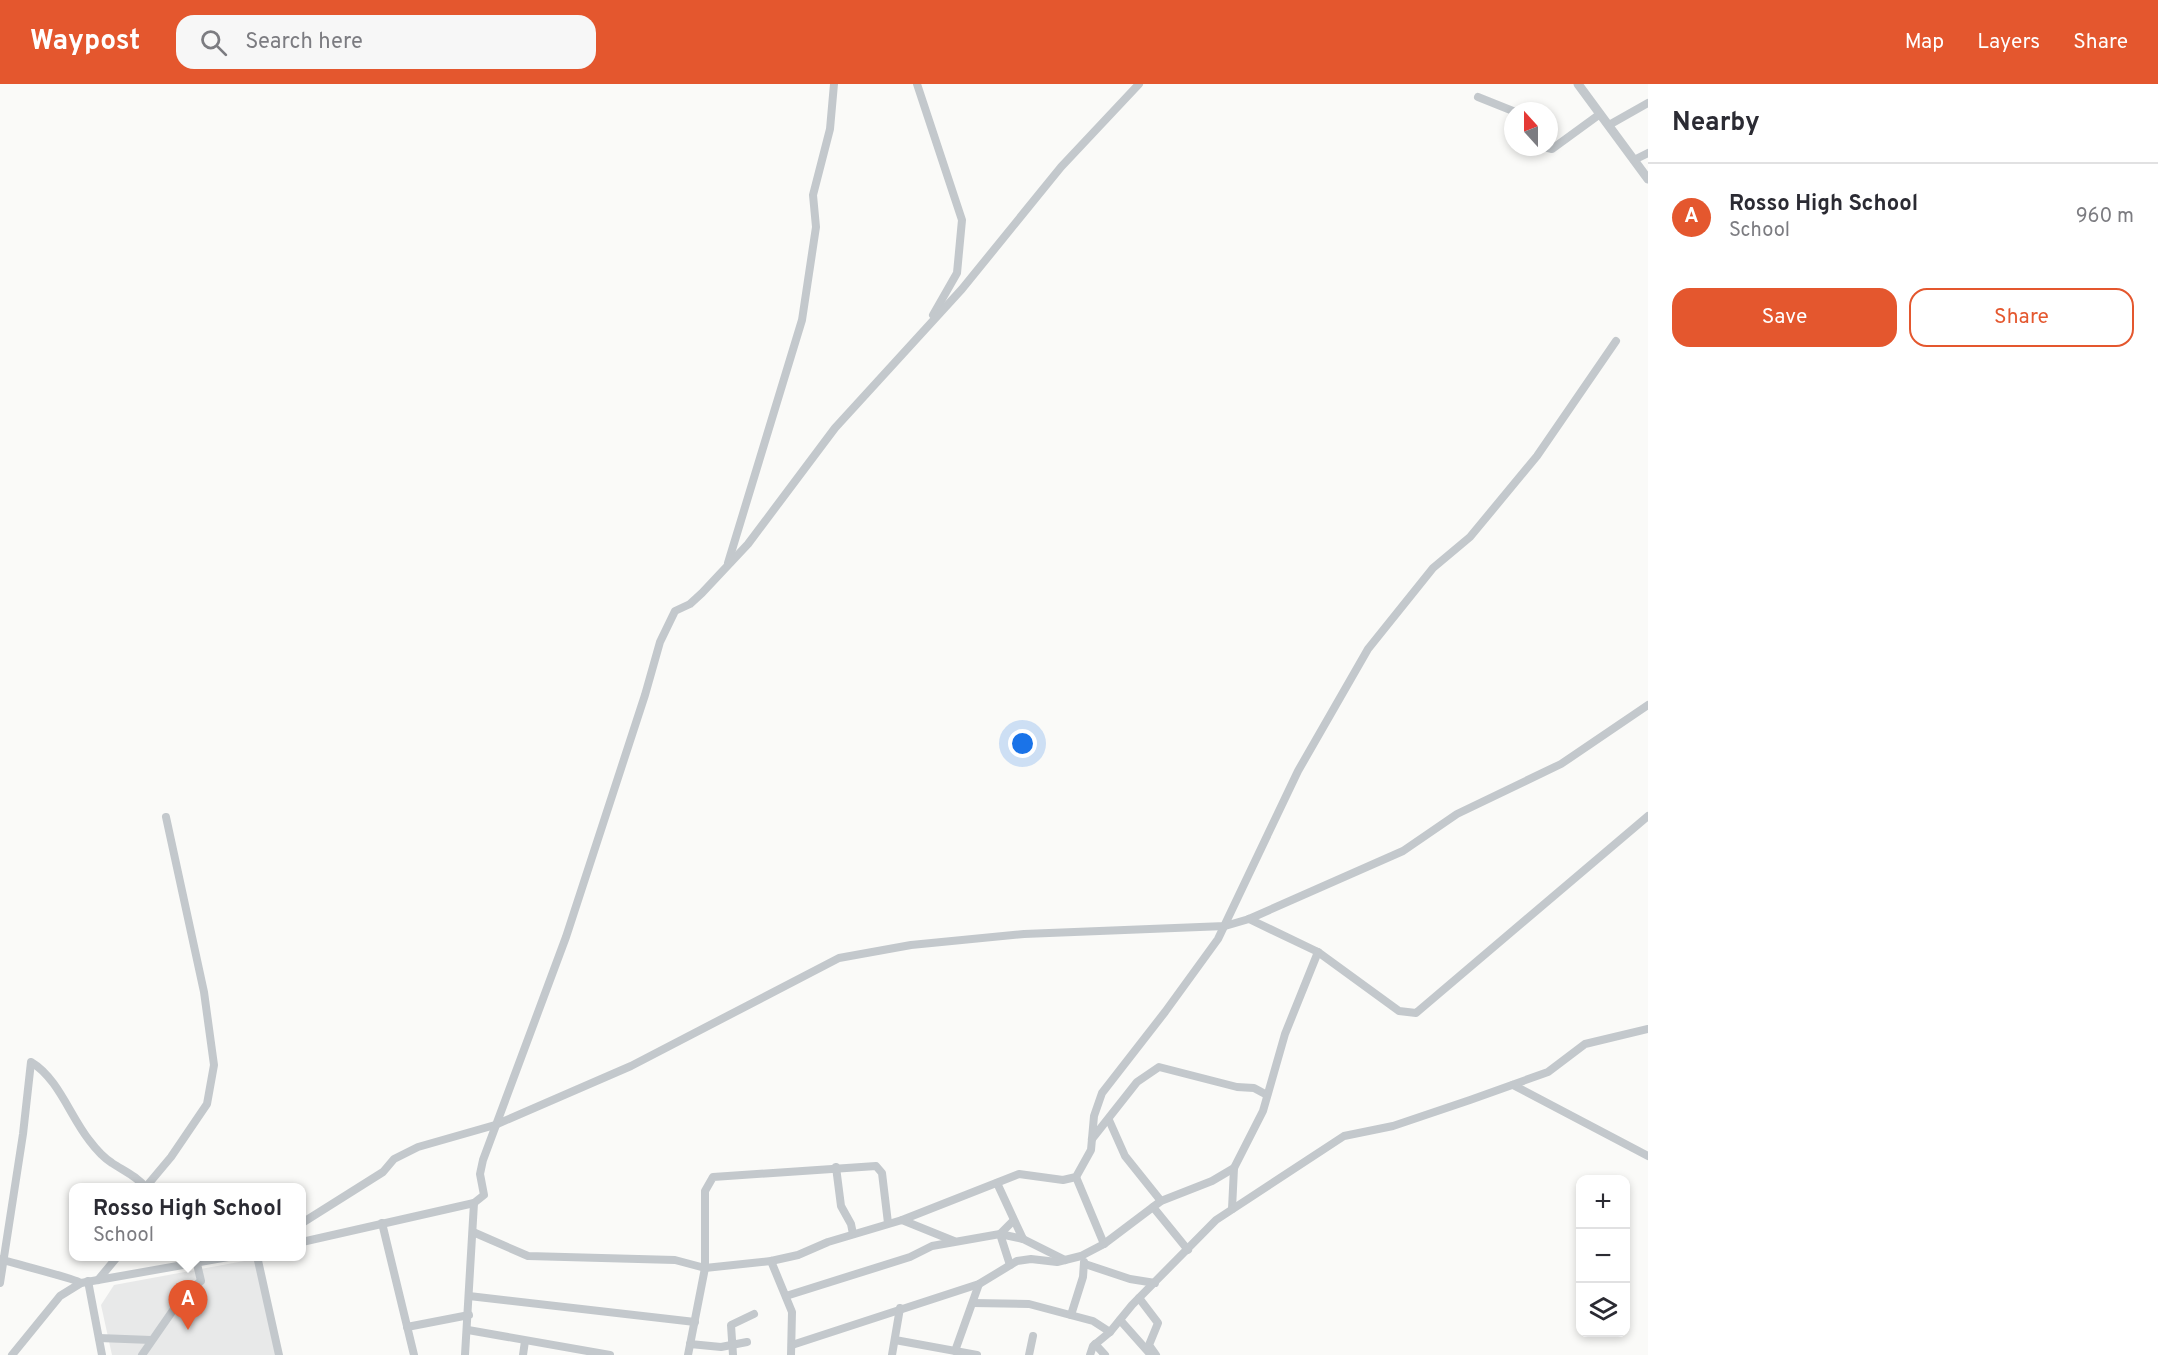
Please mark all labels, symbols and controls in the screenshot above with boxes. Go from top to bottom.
search box [176,15,596,69]
text: Waypost [30,24,140,60]
icon: search [197,26,230,59]
text: Search here [245,29,363,56]
text: Map [1905,29,1944,56]
text: Layers [1977,29,2040,56]
text: Share [2073,29,2128,56]
north arrow [1504,102,1558,156]
text: Nearby [1672,107,1760,140]
text: Rosso High School [1729,191,1918,218]
text: A [1684,204,1699,230]
text: 960 m [2076,204,2134,230]
text: School [1729,218,1790,244]
button: Save [1672,288,1897,347]
button: Share [1909,288,2134,347]
your location [1008,729,1037,758]
map controls [1576,1175,1630,1337]
button: + [1576,1175,1630,1229]
popup [69,1183,306,1261]
text: Rosso High School [93,1196,282,1223]
text: School [93,1223,154,1249]
button: − [1576,1229,1630,1283]
pin: A [168,1280,207,1330]
button: layers [1576,1283,1630,1337]

